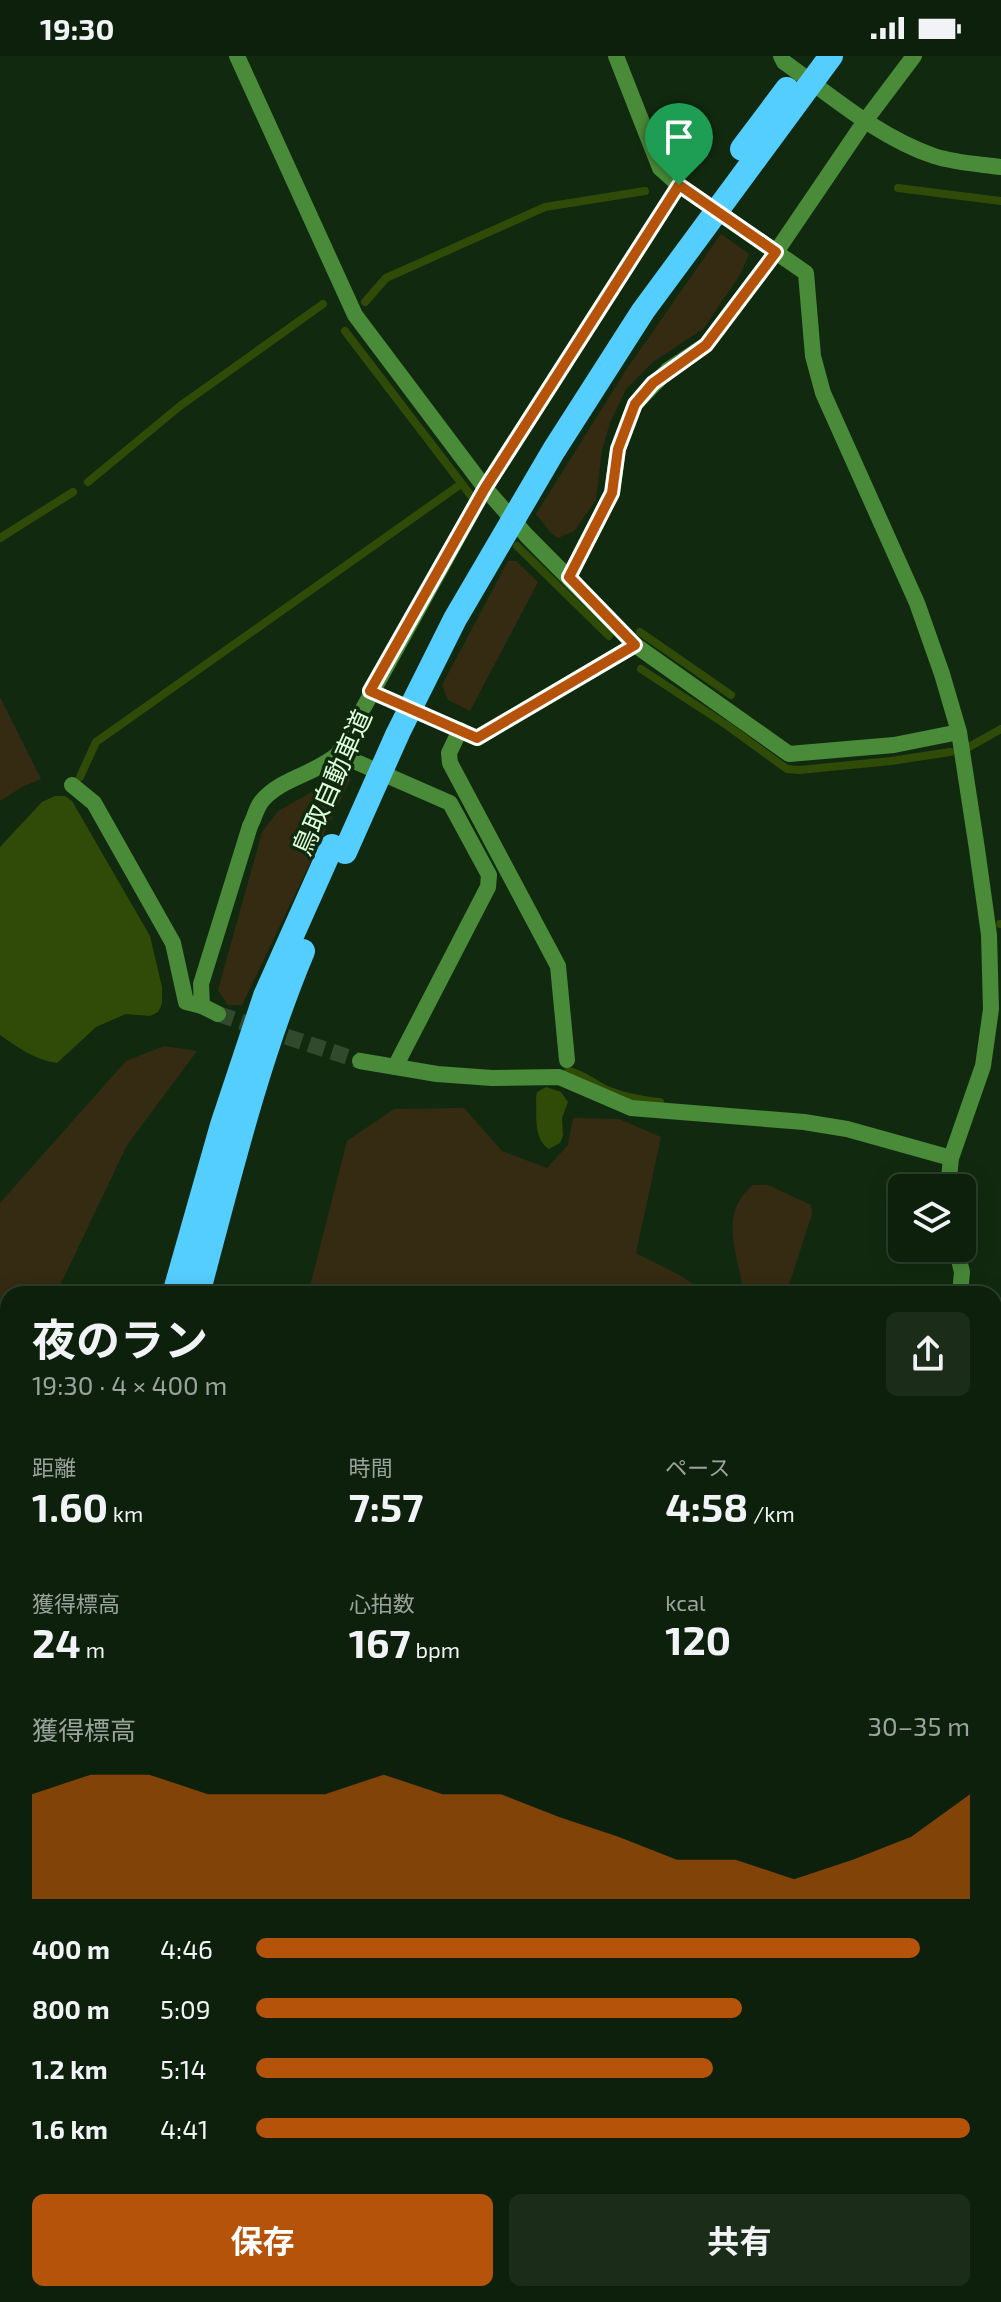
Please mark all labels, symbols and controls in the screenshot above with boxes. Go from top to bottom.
text: 19:30 [40,10,114,46]
pin [645,103,713,185]
icon: arrive [657,115,701,159]
street label: 鳥取自動車道 [285,704,377,860]
map controls [888,1174,976,1262]
button: layers [888,1174,976,1262]
text: 夜のラン [32,1312,208,1365]
button: share [886,1312,970,1396]
text: 19:30 · 4 × 400 m [32,1369,227,1400]
text: 距離 [32,1454,76,1480]
text: 時間 [349,1454,393,1480]
text: ペース [665,1454,730,1480]
text: 1.60 [32,1482,108,1530]
text: 7:57 [349,1482,423,1530]
text: 4:58 [665,1482,748,1530]
text: km [108,1500,143,1526]
text: /km [748,1500,795,1526]
text: kcal [665,1589,706,1615]
text: 獲得標高 [32,1590,120,1616]
text: 心拍数 [349,1590,415,1616]
text: 120 [665,1615,731,1663]
text: 24 [32,1618,81,1666]
text: 167 [349,1618,411,1666]
text: m [81,1636,105,1662]
text: bpm [411,1636,460,1662]
text: 30–35 m [868,1710,970,1741]
text: 獲得標高 [32,1714,136,1745]
text: 400 m [32,1933,110,1964]
text: 4:46 [160,1933,213,1964]
text: 800 m [32,1993,110,2024]
text: 5:09 [160,1993,211,2024]
text: 1.2 km [32,2053,108,2084]
text: 5:14 [160,2053,206,2084]
text: 1.6 km [32,2113,108,2144]
text: 4:41 [160,2113,208,2144]
button: 保存 [32,2194,493,2286]
button: 共有 [509,2194,970,2286]

